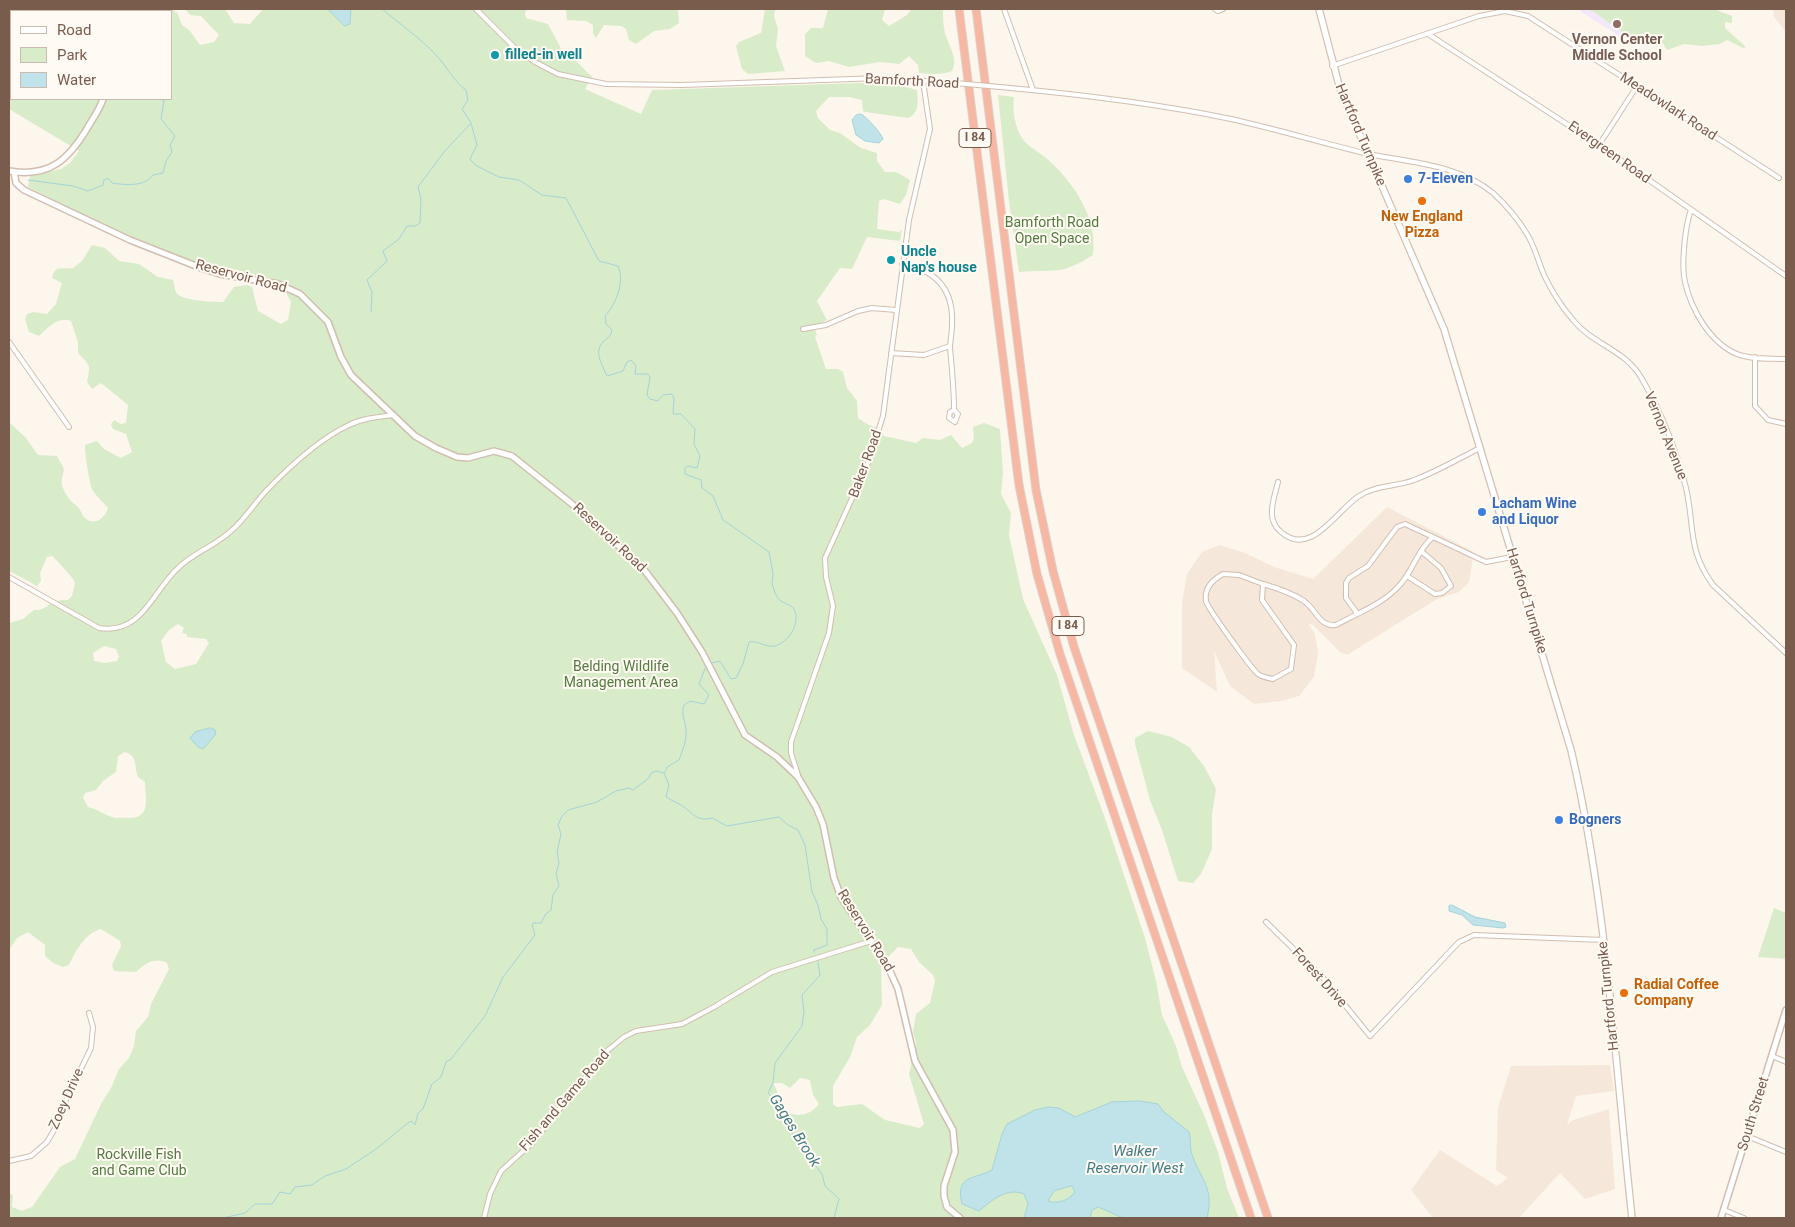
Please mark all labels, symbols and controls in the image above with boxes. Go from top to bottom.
legend [10,10,172,100]
marker: Vernon Center Middle School [1611,18,1623,30]
text: Road [57,21,91,39]
place label: Vernon Center Middle School [1572,32,1662,64]
text: Park [57,46,87,64]
place label: filled-in well [505,47,582,63]
marker: filled-in well [489,49,501,61]
street label: Meadowlark Road [1616,69,1720,145]
text: Water [57,71,96,89]
street label: Bamforth Road [864,71,960,93]
street label: Hartford Turnpike [1331,81,1389,189]
street label: Evergreen Road [1564,118,1654,188]
road number: I 84 [959,128,991,148]
place label: 7-Eleven [1418,171,1473,187]
marker: 7-Eleven [1402,173,1414,185]
marker: New England Pizza [1416,195,1428,207]
place label: New England Pizza [1381,209,1463,242]
park label: Bamforth Road Open Space [1005,215,1099,248]
place label: Uncle Nap's house [901,244,977,276]
marker: Uncle Nap's house [885,254,897,266]
street label: Reservoir Road [193,257,289,297]
street label: Vernon Avenue [1640,390,1690,482]
street label: Baker Road [846,428,886,500]
place label: Lacham Wine and Liquor [1492,496,1577,528]
street label: Reservoir Road [569,500,649,576]
marker: Lacham Wine and Liquor [1476,506,1488,518]
street label: Hartford Turnpike [1502,546,1550,656]
road number: I 84 [1052,616,1084,636]
park label: Belding Wildlife Management Area [564,659,678,692]
place label: Bogners [1569,812,1622,828]
marker: Bogners [1553,814,1565,826]
street label: Reservoir Road [833,887,897,975]
street label: Hartford Turnpike [1595,941,1623,1051]
street label: Forest Drive [1288,945,1350,1011]
place label: Radial Coffee Company [1634,977,1719,1010]
marker: Radial Coffee Company [1618,987,1630,999]
street label: Fish and Game Road [516,1047,614,1155]
street label: Zoey Drive [46,1066,88,1132]
street label: South Street [1735,1075,1773,1153]
water label: Gages Brook [764,1091,824,1171]
water label: Walker Reservoir West [1086,1143,1184,1178]
park label: Rockville Fish and Game Club [91,1147,187,1180]

